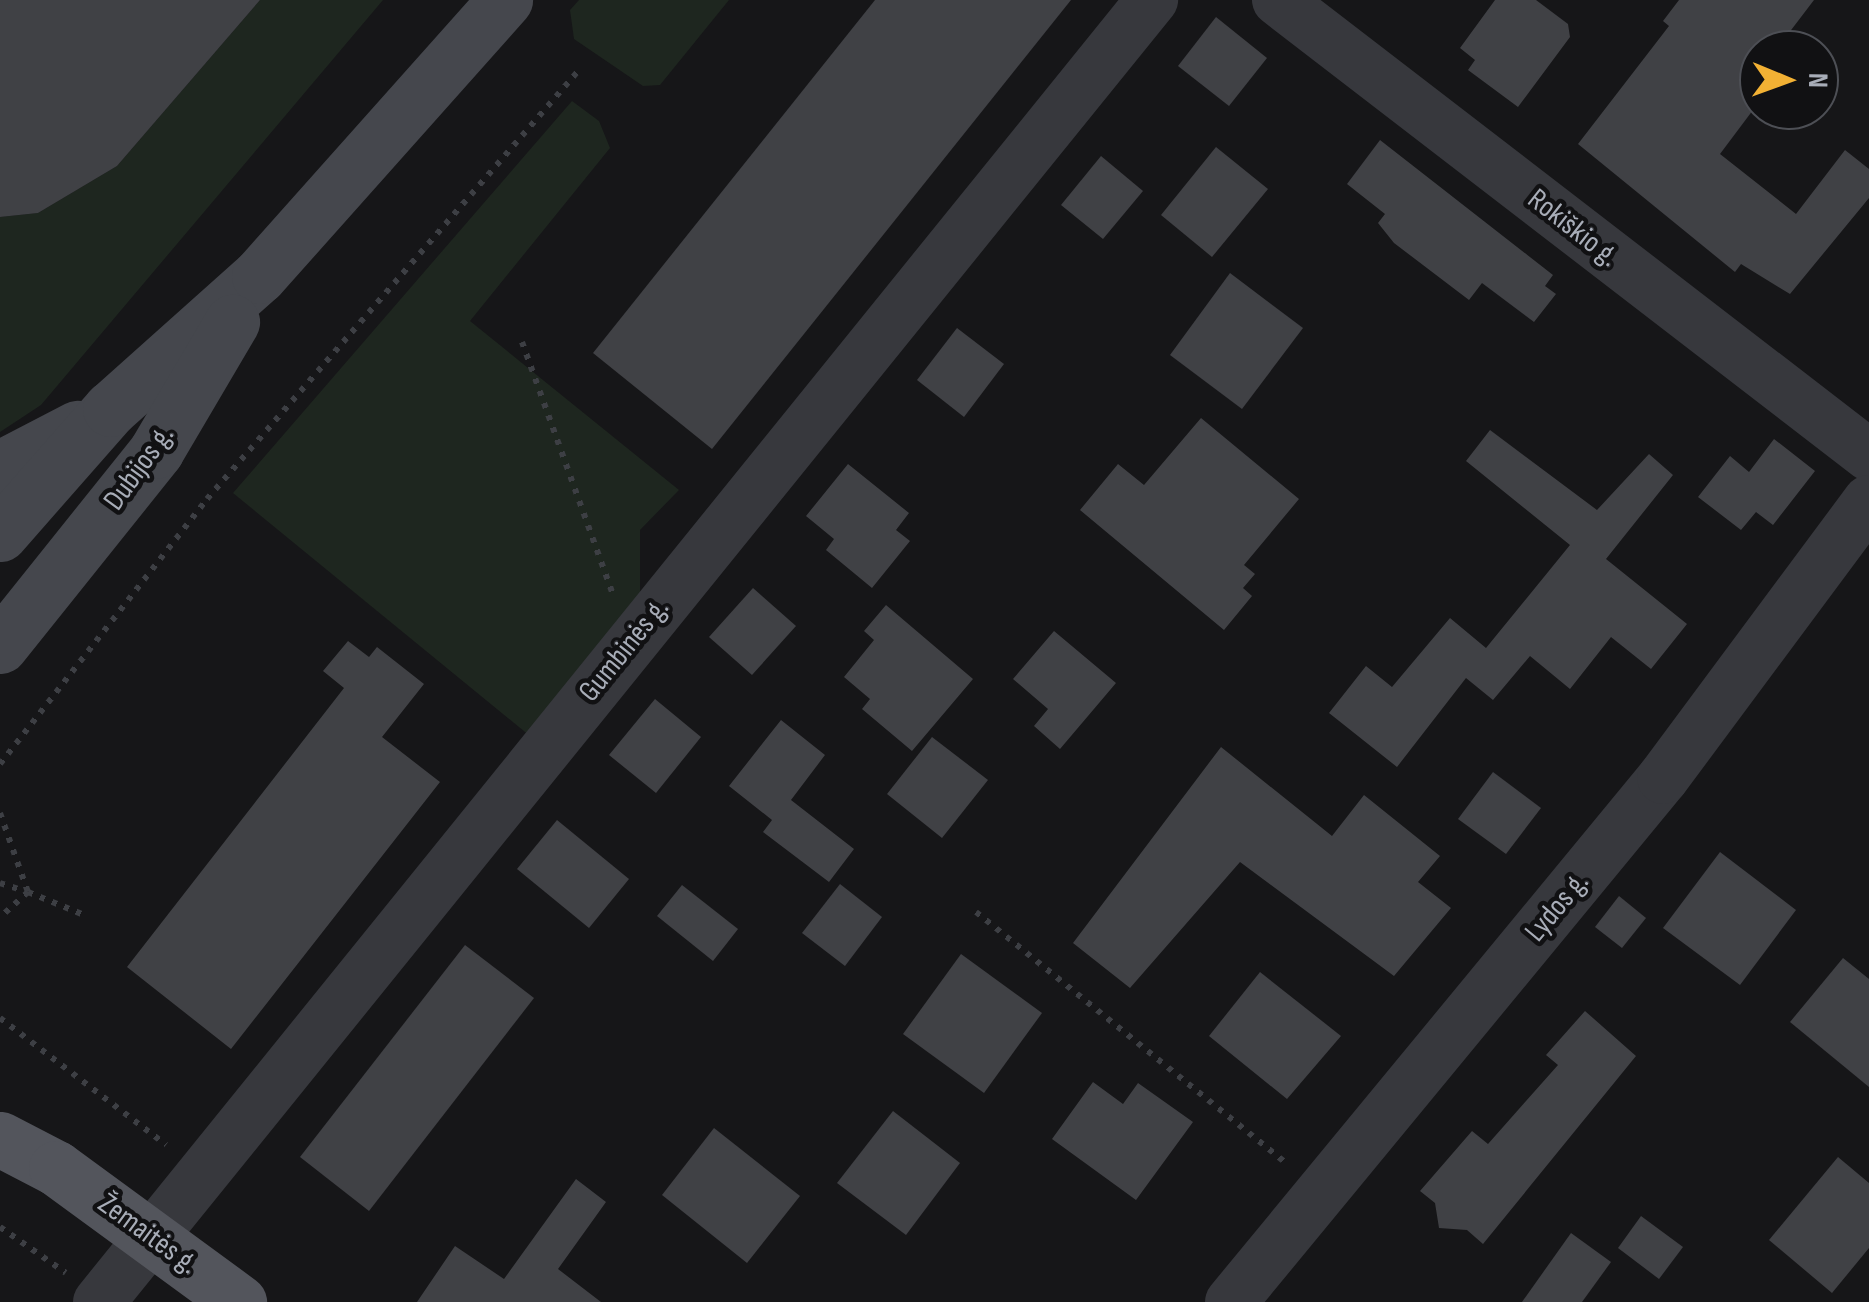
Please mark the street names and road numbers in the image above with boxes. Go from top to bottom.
street label: Rokiškio g. [1520,181,1626,275]
street label: Dubijos g. [96,418,182,518]
street label: Gumbinės g. [571,591,677,709]
street label: Lydos g. [1518,865,1596,949]
street label: Žemaitės g. [91,1186,205,1282]

